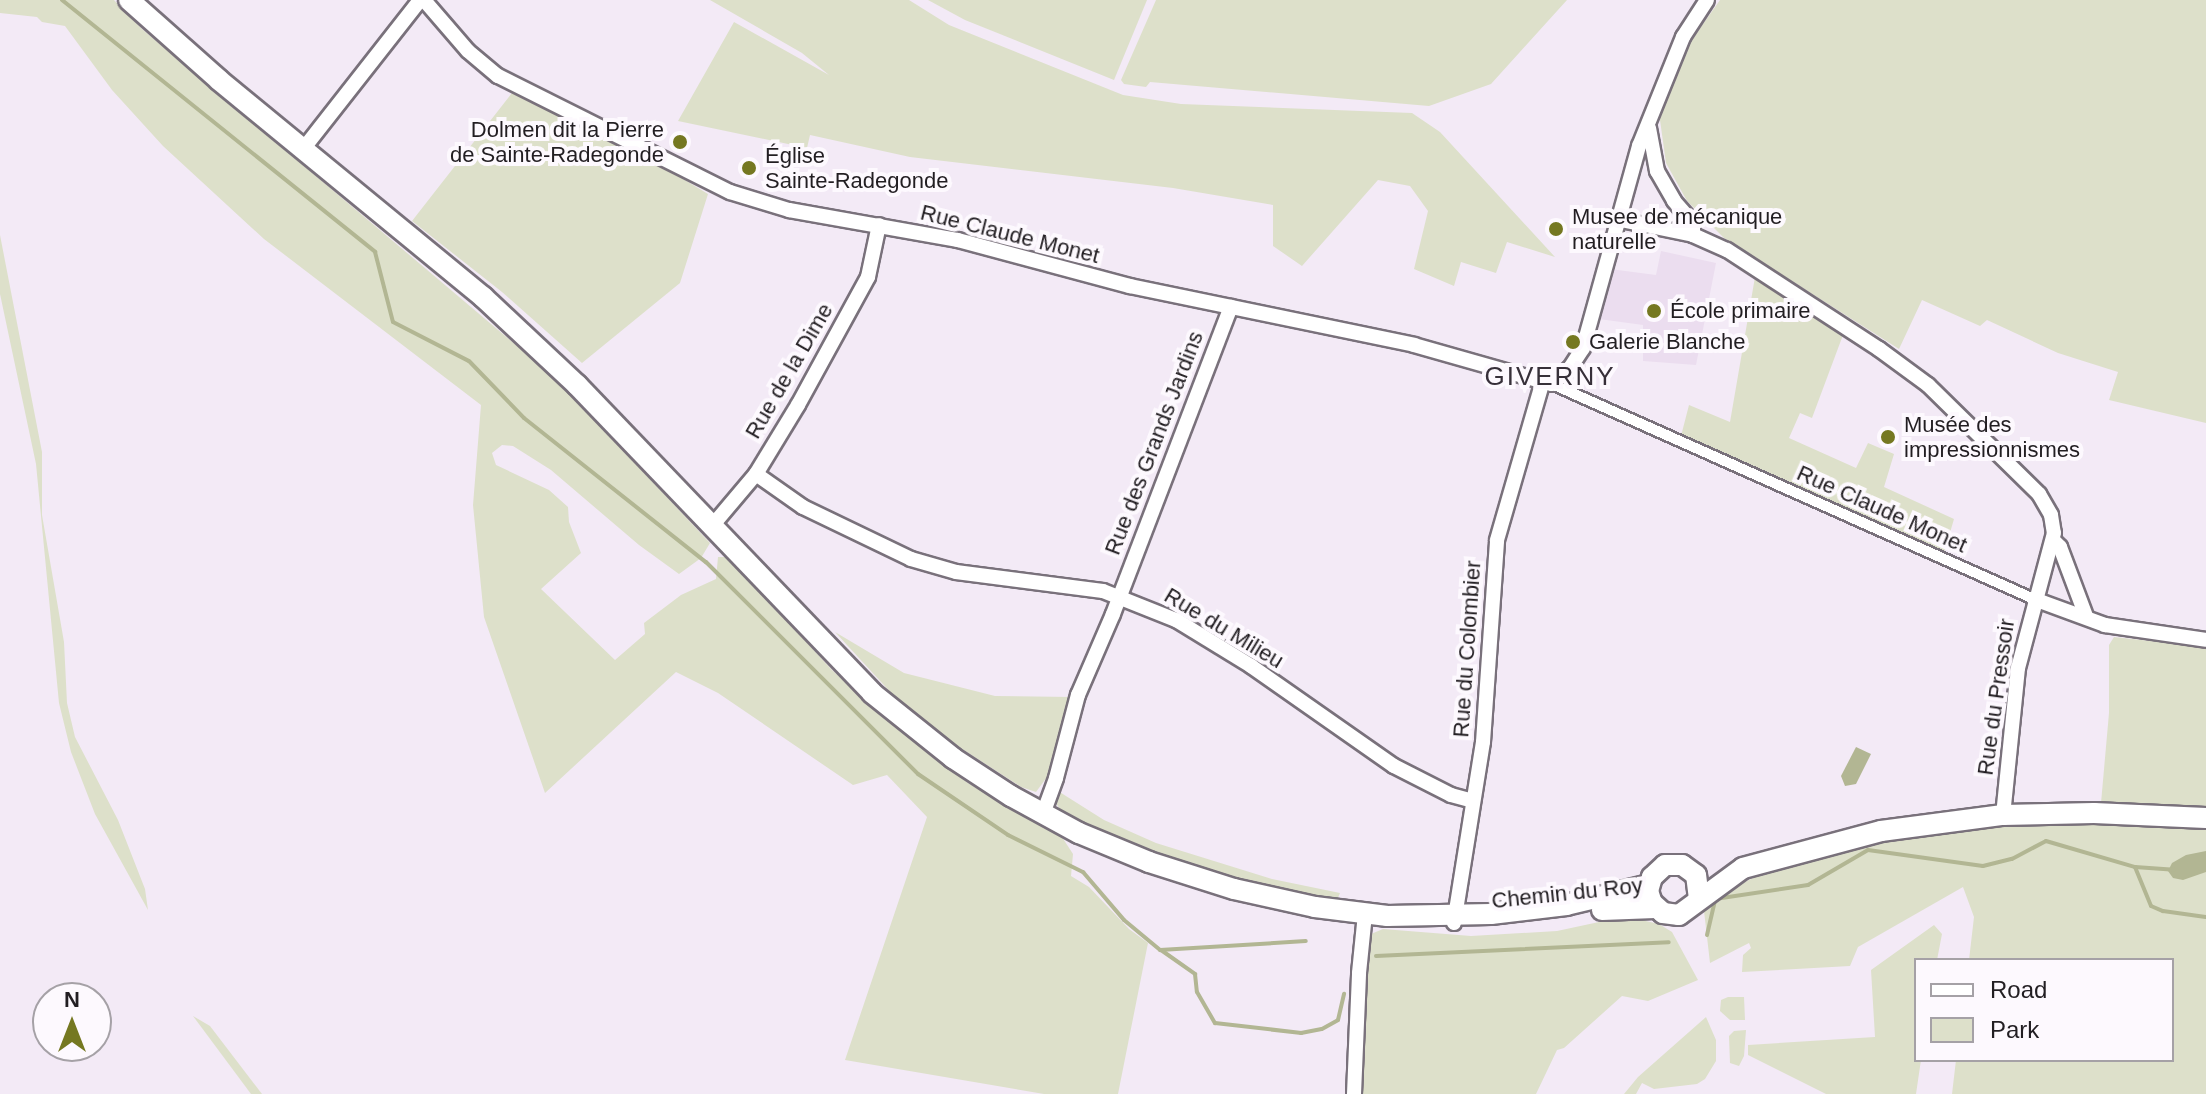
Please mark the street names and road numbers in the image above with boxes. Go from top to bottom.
street label: Rue Claude Monet [918,199,1102,269]
street label: Rue de la Dime [740,299,838,443]
street label: Rue des Grands Jardins [1099,328,1209,558]
street label: Rue Claude Monet [1793,460,1971,558]
street label: Rue du Colombier [1448,560,1486,738]
street label: Rue du Milieu [1160,582,1288,674]
street label: Rue du Pressoir [1972,617,2020,777]
street label: Chemin du Roy [1490,872,1644,914]

